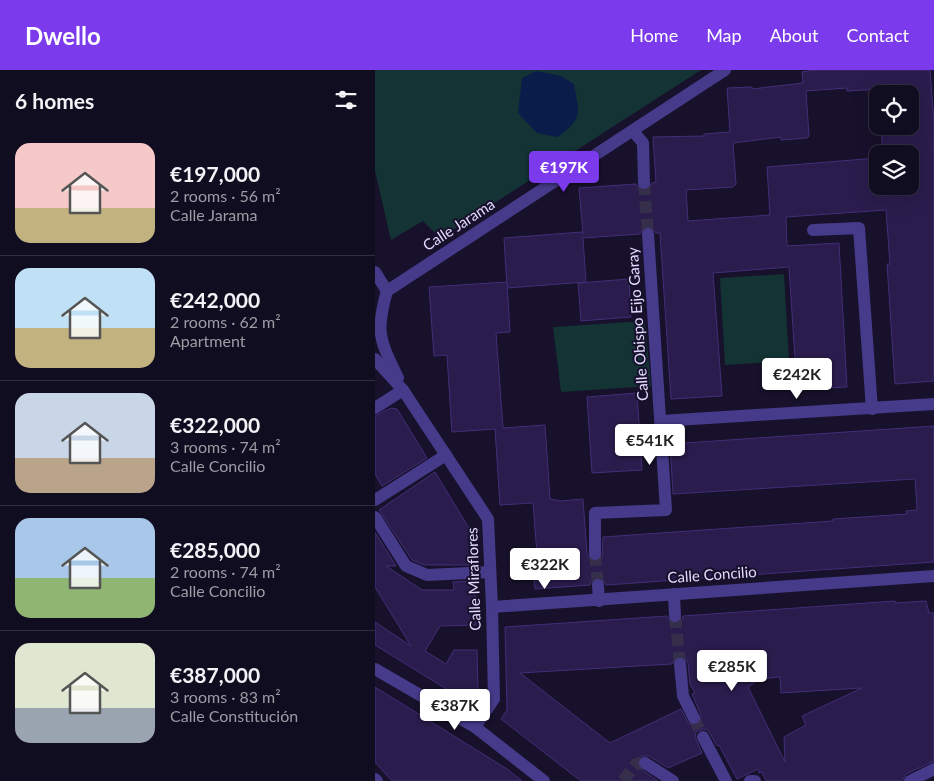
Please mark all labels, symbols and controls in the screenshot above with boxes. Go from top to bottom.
text: Dwello [25,21,101,50]
text: Home [630,24,678,46]
text: Map [706,24,742,46]
text: About [770,24,819,46]
text: Contact [847,24,909,46]
map controls [869,85,919,195]
button: locate [869,85,919,135]
icon: filters [332,86,360,114]
text: 6 homes [15,88,94,113]
button: layers [869,145,919,195]
pin: €197K [529,150,599,193]
text: €197K [540,157,588,176]
text: €197,000 [170,161,260,186]
icon: home [55,163,115,223]
text: 2 rooms · 56 m² [170,186,281,205]
street label: Calle Jarama [419,194,498,254]
text: Calle Jarama [170,205,257,224]
street label: Calle Obispo Eijo Garay [623,246,651,402]
text: €242,000 [170,287,260,312]
icon: home [55,288,115,348]
text: 2 rooms · 62 m² [170,312,281,331]
text: Apartment [170,331,245,350]
pin: €242K [762,358,832,400]
text: €242K [773,364,821,383]
text: €322,000 [170,412,260,437]
icon: home [55,413,115,473]
pin: €541K [615,424,685,466]
text: €541K [626,430,674,449]
text: 3 rooms · 74 m² [170,437,281,456]
text: Calle Concilio [170,456,265,475]
street label: Calle Miraflores [462,527,484,631]
text: €285,000 [170,537,260,562]
icon: home [55,538,115,598]
pin: €322K [510,548,580,590]
text: €322K [521,554,569,573]
text: 2 rooms · 74 m² [170,562,281,581]
street label: Calle Concilio [667,562,757,586]
text: Calle Concilio [170,581,265,600]
pin: €285K [697,650,767,692]
text: €285K [708,656,756,675]
text: €387,000 [170,662,260,687]
icon: home [55,663,115,723]
text: 3 rooms · 83 m² [170,687,281,706]
pin: €387K [420,688,490,731]
text: €387K [431,695,479,714]
text: Calle Constitución [170,706,298,725]

